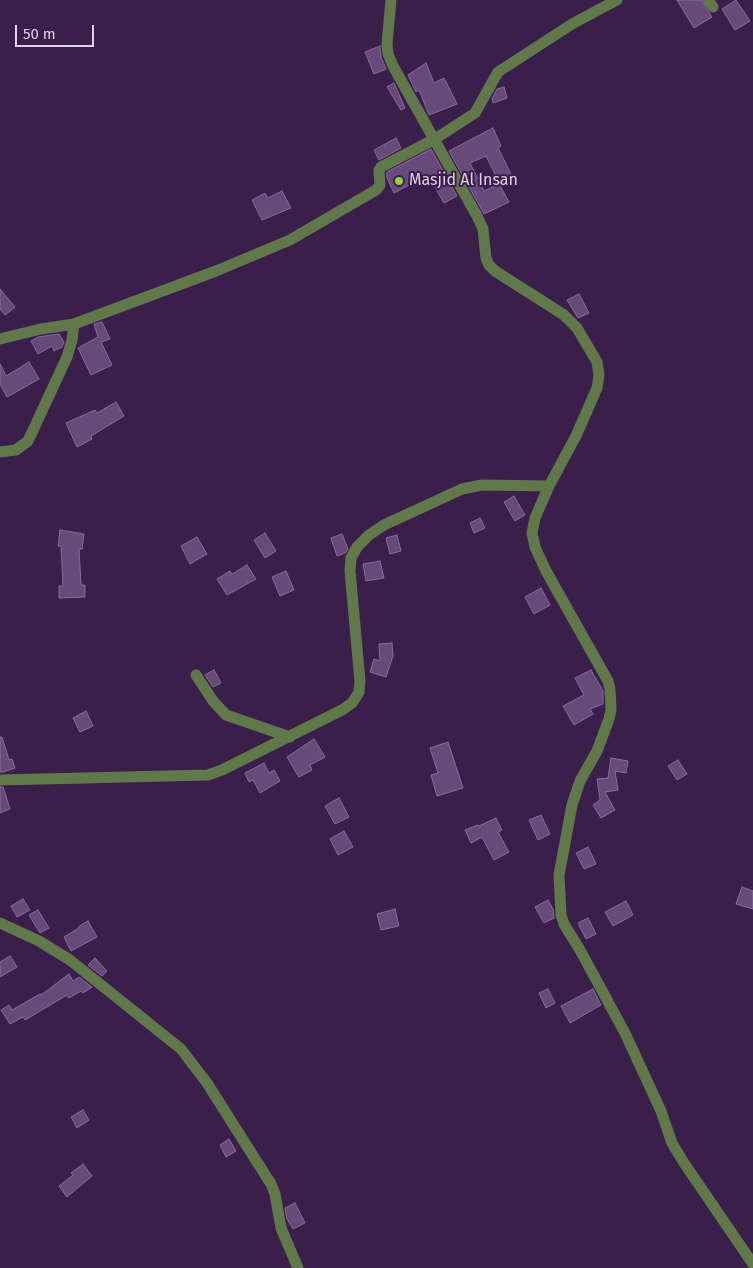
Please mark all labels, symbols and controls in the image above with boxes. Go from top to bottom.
scale bar [18,15,96,47]
text: 50 m [23,25,56,43]
place label: Masjid Al Insan [409,171,518,191]
marker: Masjid Al Insan [393,175,405,187]

